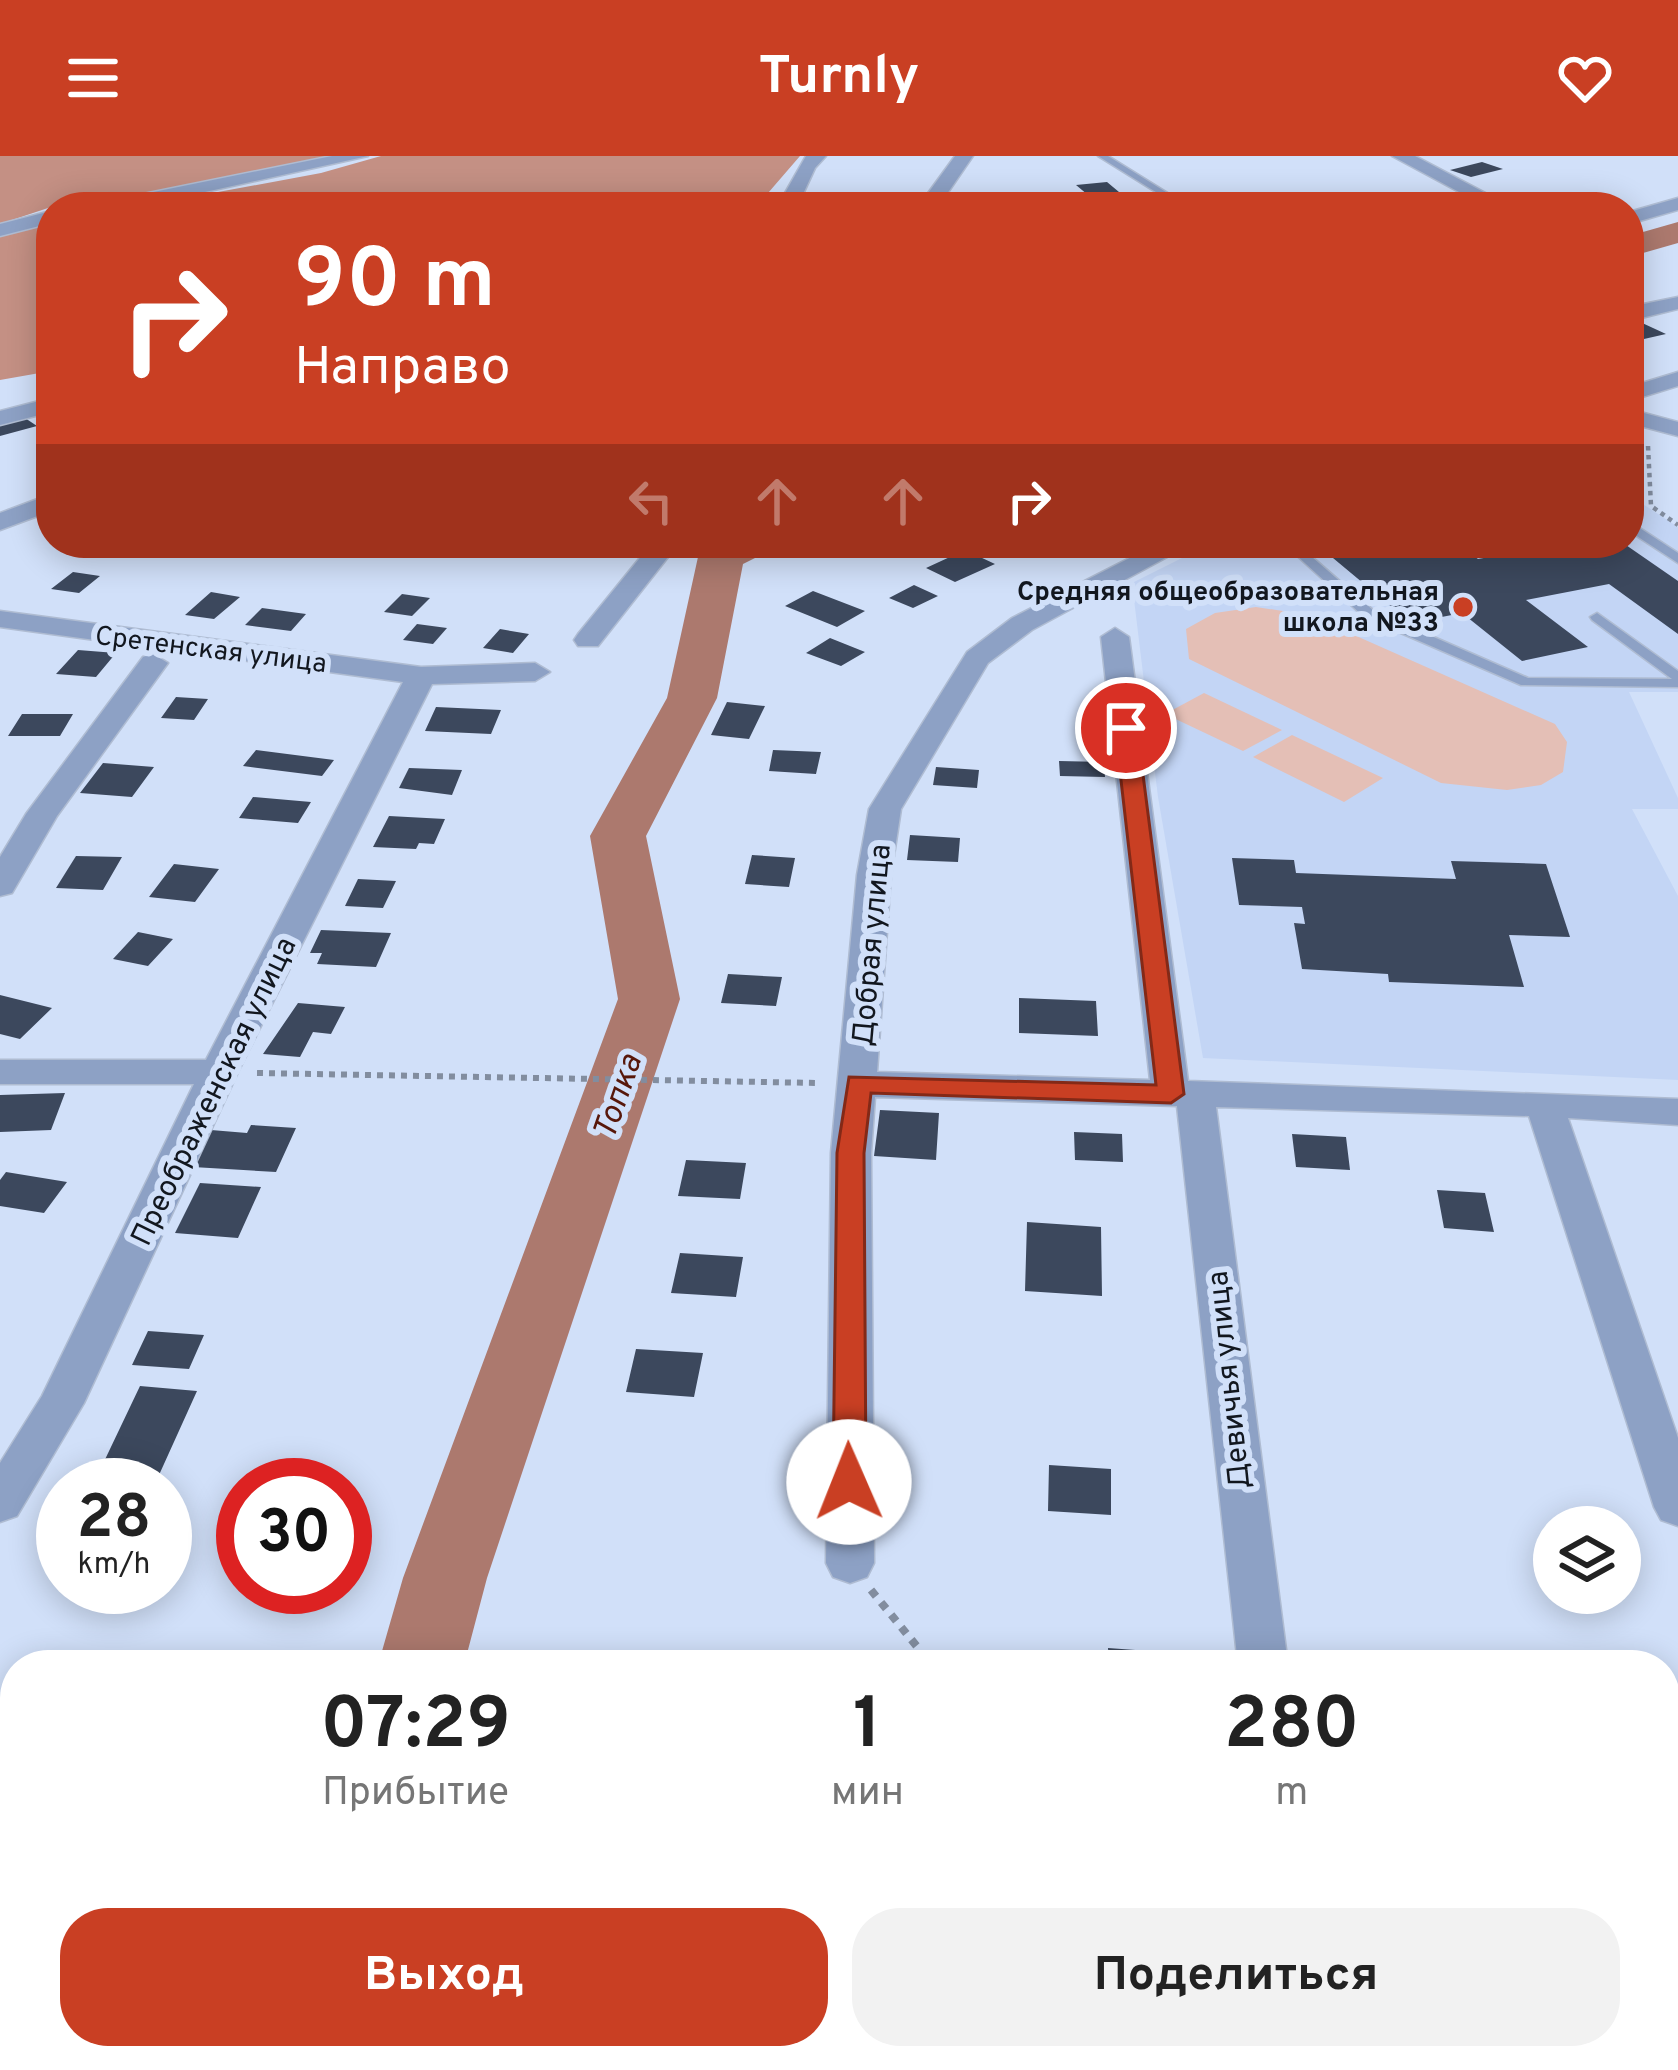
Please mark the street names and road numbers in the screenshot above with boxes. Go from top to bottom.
street label: Сретенская улица [93,620,329,682]
street label: Добрая улица [846,843,901,1048]
street label: Преображенская улица [124,932,306,1253]
street label: Девичья улица [1201,1269,1260,1491]

